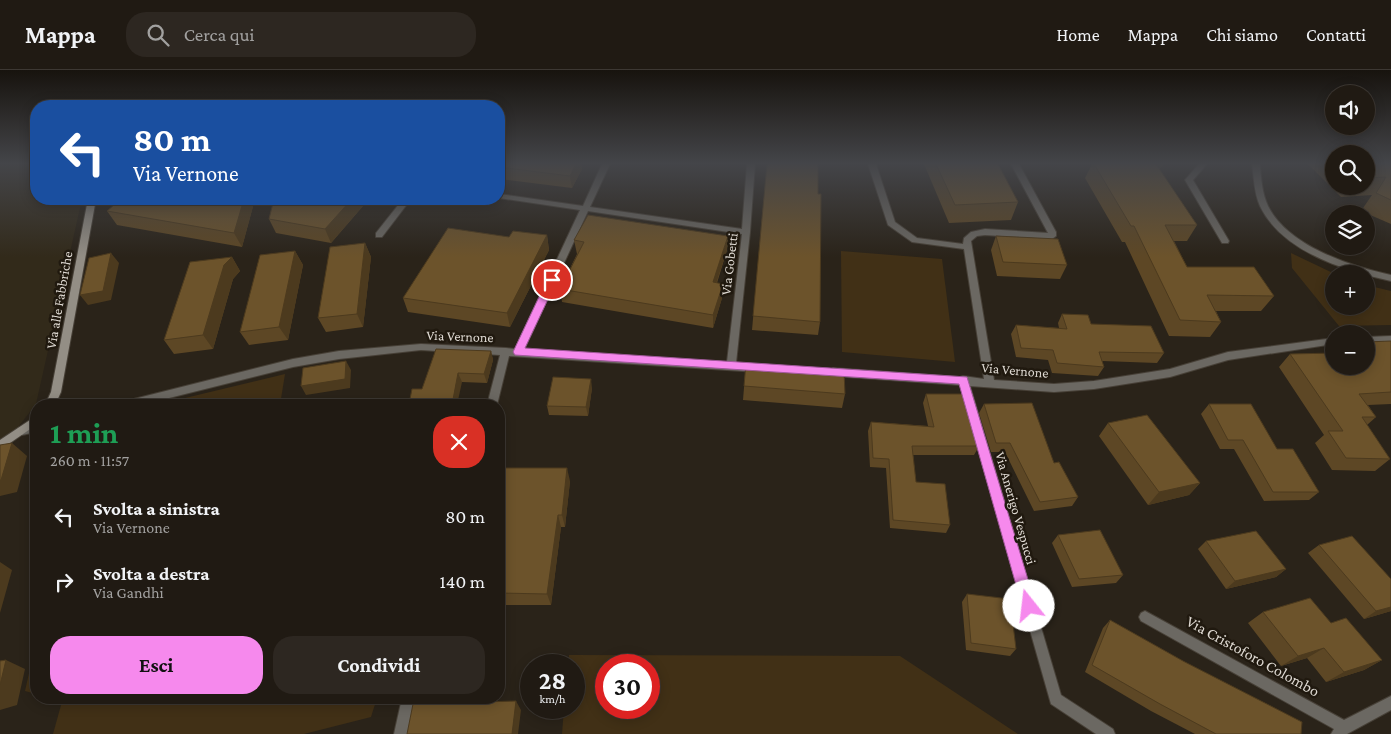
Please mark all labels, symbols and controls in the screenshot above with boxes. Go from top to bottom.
search box [126,12,476,57]
text: Mappa [25,21,96,48]
icon: search [144,21,172,49]
text: Cerca qui [184,24,255,45]
text: Home [1057,25,1100,45]
text: Mappa [1128,25,1178,45]
text: Chi siamo [1206,25,1278,45]
text: Contatti [1306,25,1366,45]
map controls [1325,85,1375,375]
button: sound [1325,85,1375,135]
icon: left [50,120,115,185]
text: 80 m [133,120,211,159]
button: search [1325,145,1375,195]
text: Via Vernone [133,161,239,186]
button: layers [1325,205,1375,255]
street label: Via Gobetti [717,232,741,296]
street label: Via alle Fabbriche [43,250,75,350]
pin [531,259,573,301]
button: + [1325,265,1375,315]
icon: arrive [538,266,566,294]
button: − [1325,325,1375,375]
street label: Via Vernone [426,327,494,345]
street label: Via Vernone [981,359,1049,381]
text: 1 min [50,416,118,449]
button: close [433,416,485,468]
street label: Via Anerigo Vespucci [992,450,1040,566]
text: 260 m · 11:57 [50,452,129,469]
text: Svolta a sinistra [93,498,220,519]
icon: left [50,503,78,531]
text: 80 m [445,506,485,527]
text: Via Vernone [93,519,170,536]
text: Svolta a destra [93,563,209,584]
icon: right [50,568,78,596]
text: 140 m [439,571,485,592]
position arrow [1002,579,1054,631]
text: Via Gandhi [93,584,164,601]
street label: Via Cristoforo Colombo [1183,612,1323,700]
button: Esci [50,636,263,694]
button: Condividi [273,636,485,694]
speed limit sign: 30 [595,654,660,719]
text: 28 [539,667,566,694]
text: km/h [540,692,565,706]

